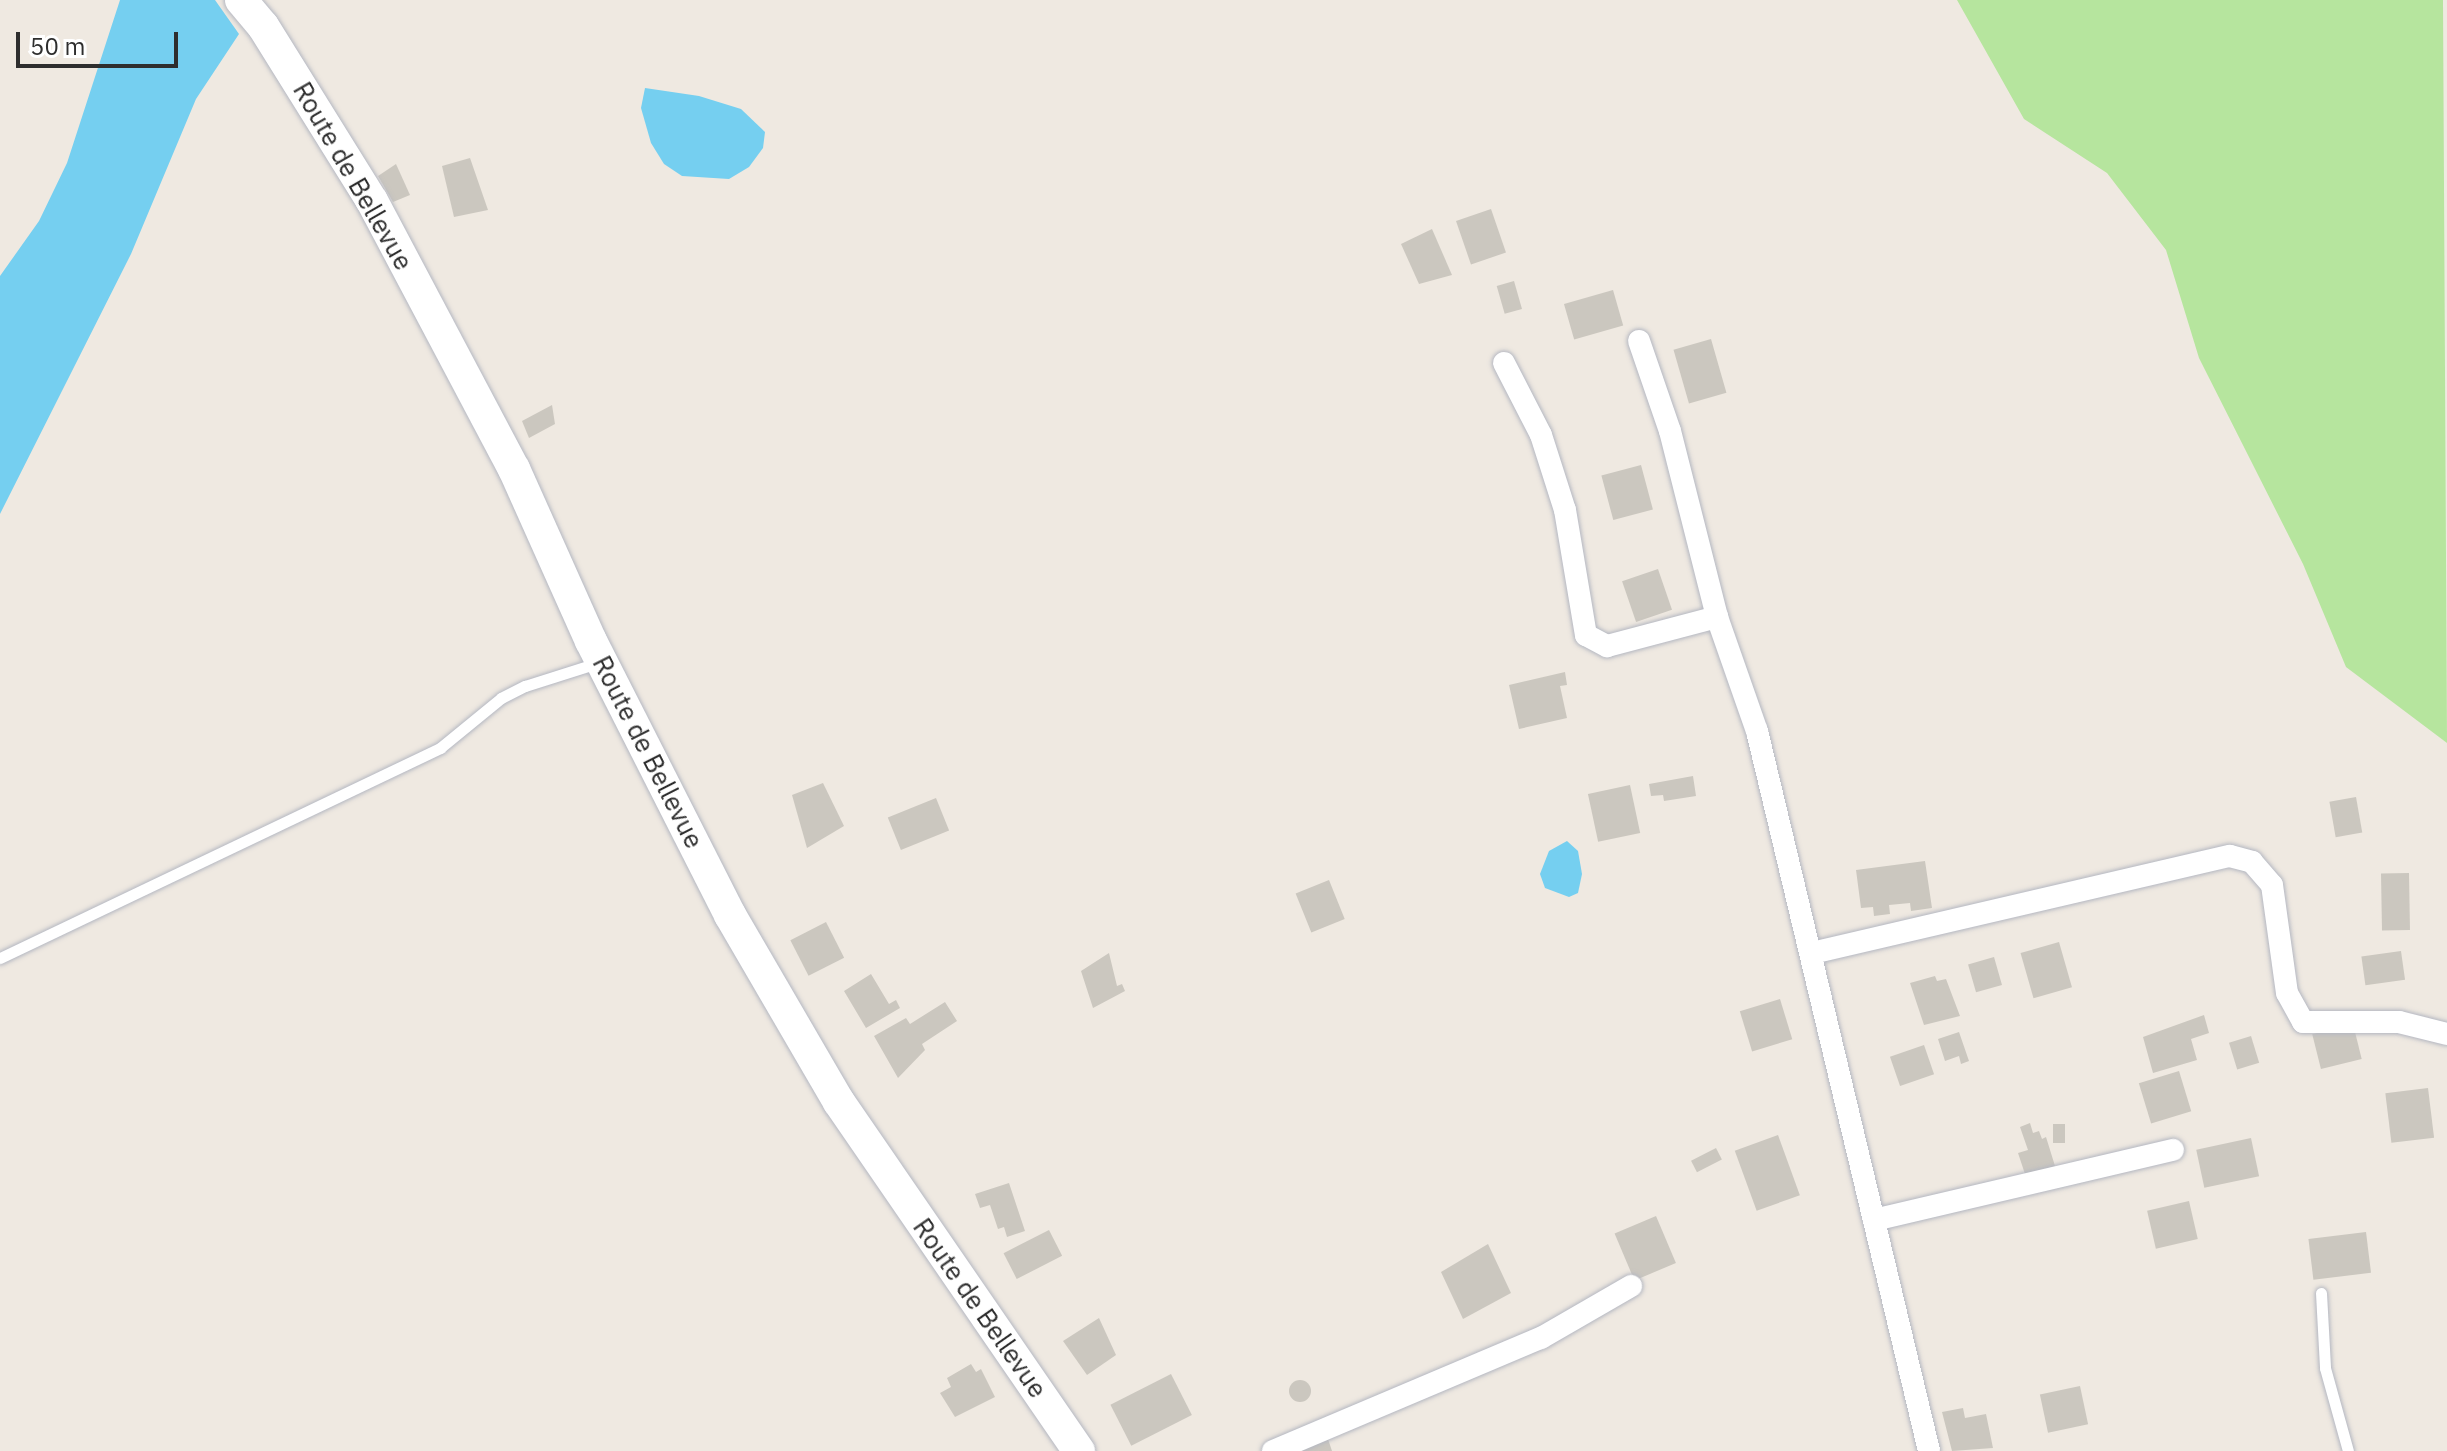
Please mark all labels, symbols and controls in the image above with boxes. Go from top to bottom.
scale bar [20,16,182,66]
text: 50 m [30,30,85,62]
street label: Route de Bellevue [287,77,419,275]
street label: Route de Bellevue [586,651,710,853]
street label: Route de Bellevue [907,1212,1053,1404]

